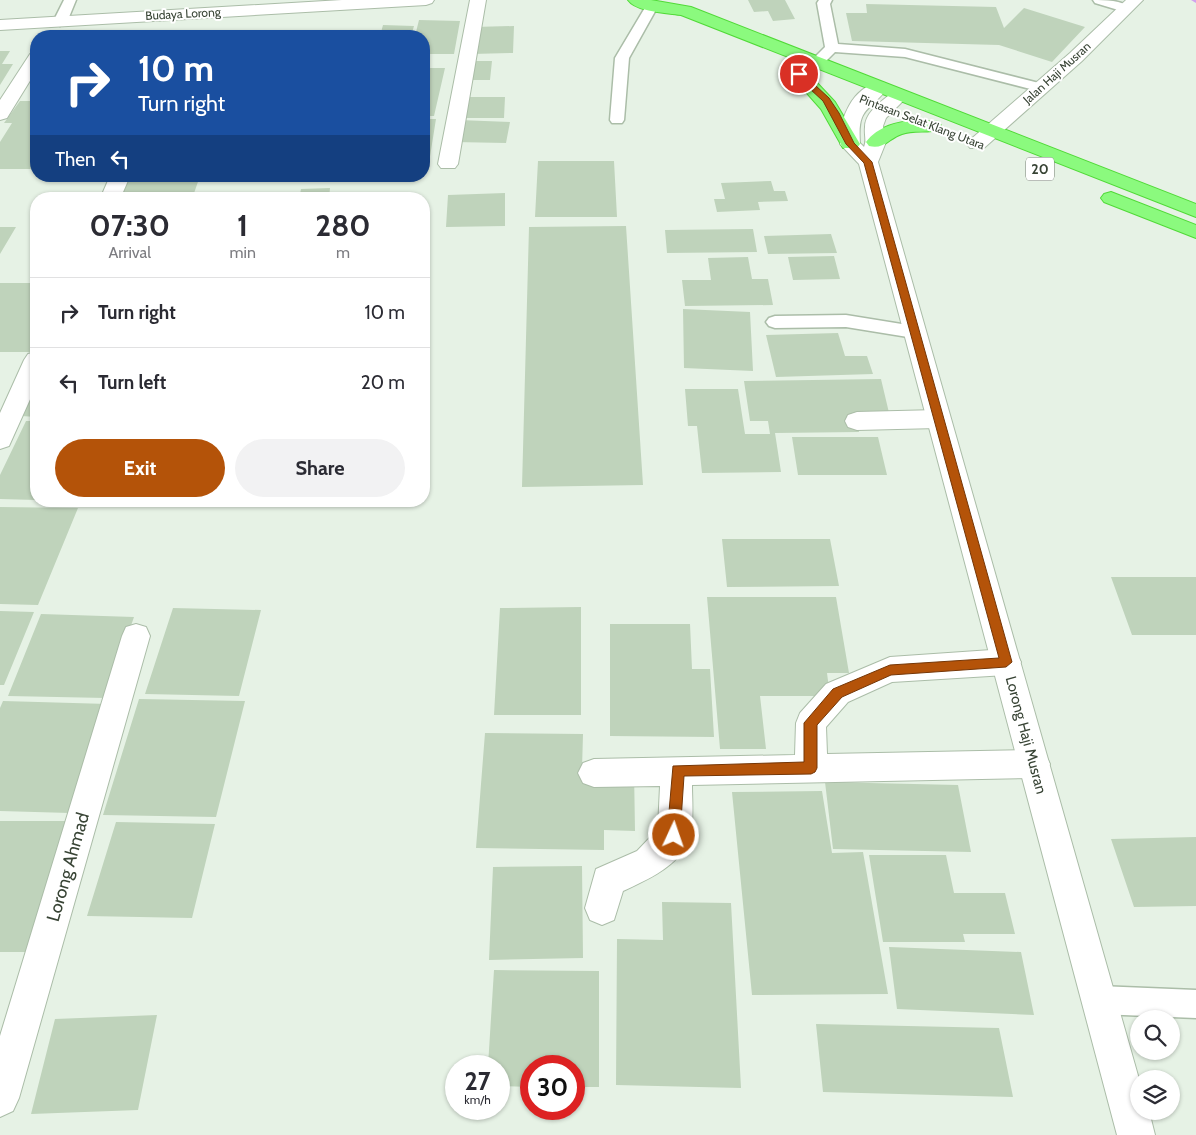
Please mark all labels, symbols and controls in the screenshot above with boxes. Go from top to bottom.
street label: Budaya Lorong [145,4,222,23]
street label: Jalan Haji Musran [1019,38,1094,108]
text: 10 m [138,47,214,90]
icon: right [55,50,120,115]
pin [778,53,820,95]
icon: arrive [785,60,813,88]
text: Turn right [138,90,225,117]
street label: Pintasan Selat Klang Utara [857,91,987,152]
icon: left [106,145,134,173]
text: Then [55,148,96,171]
road number: 20 [1026,157,1054,180]
text: 07:30 [89,207,170,244]
text: 1 [237,207,248,244]
text: 280 [315,207,371,244]
text: Arrival [108,243,151,262]
text: min [229,243,256,262]
text: m [336,243,350,262]
icon: right [55,299,83,327]
text: Turn right [98,301,176,324]
text: 10 m [365,301,405,324]
icon: left [55,369,83,397]
text: Turn left [98,371,166,394]
text: 20 m [361,371,405,394]
button: Exit [55,439,225,497]
button: Share [235,439,405,497]
street label: Lorong Haji Musran [1002,674,1050,796]
position arrow [647,808,699,860]
street label: Lorong Ahmad [42,810,94,924]
map controls [1130,1010,1180,1120]
button: search [1130,1010,1180,1060]
speed limit sign: 30 [520,1055,585,1120]
text: 27 [465,1066,490,1096]
button: layers [1130,1070,1180,1120]
text: km/h [464,1092,491,1107]

